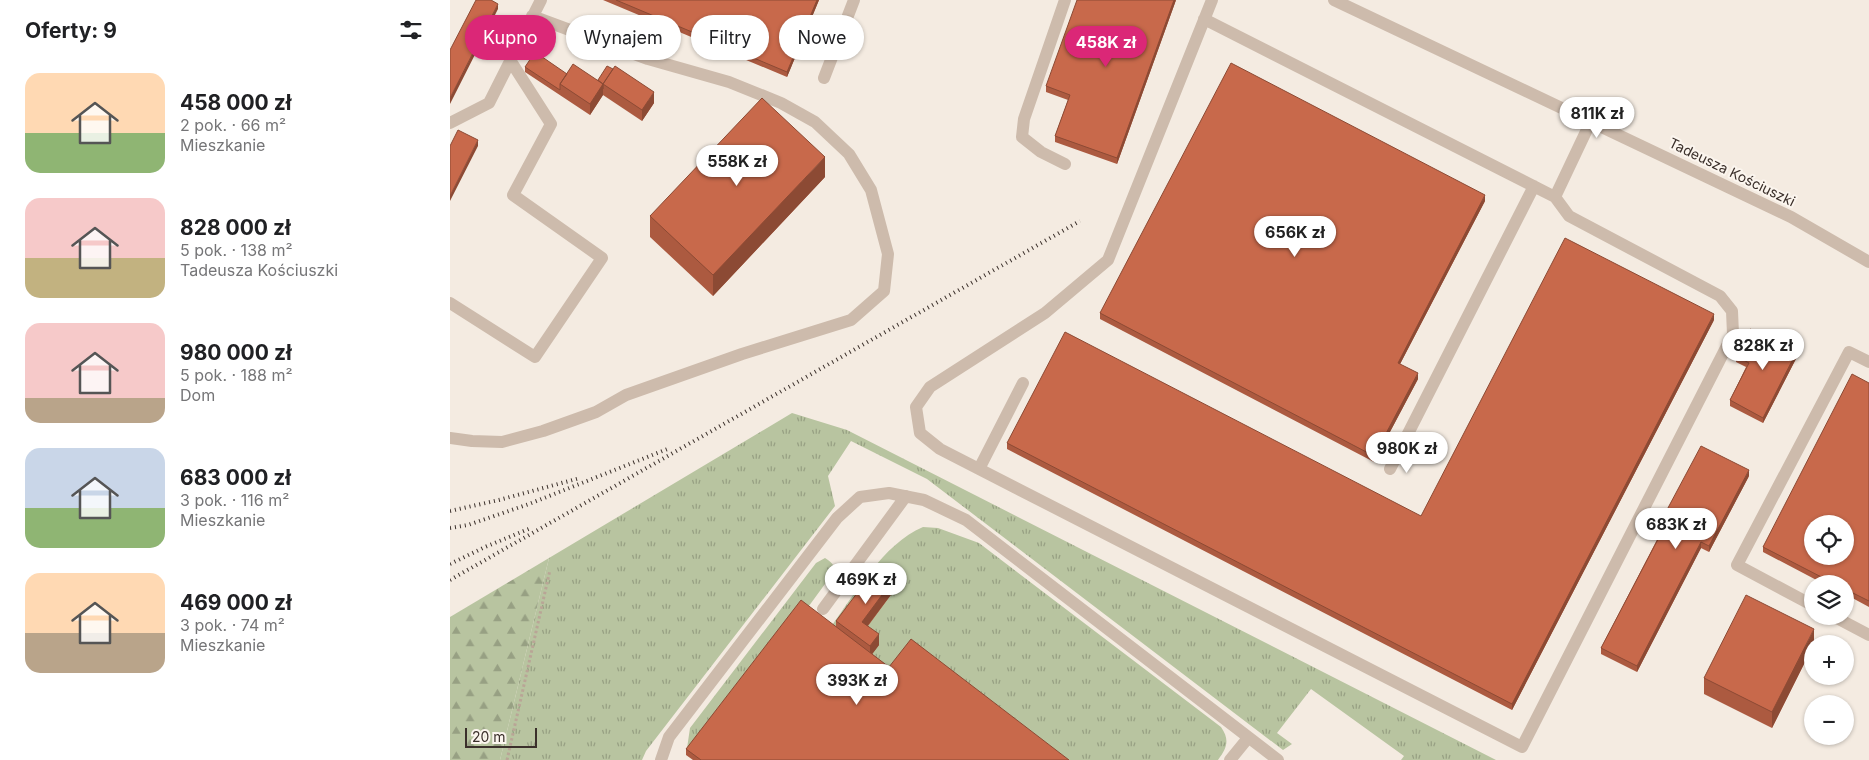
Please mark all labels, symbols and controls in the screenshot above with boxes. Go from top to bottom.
chip: Kupno [465,15,556,60]
chip: Wynajem [566,15,681,60]
chip: Filtry [691,15,769,60]
chip: Nowe [779,15,864,60]
icon: filters [397,16,425,44]
text: Oferty: 9 [25,18,117,43]
pin: 458K zł [1060,26,1152,68]
text: 458K zł [1076,32,1136,52]
text: 458 000 zł [180,90,291,115]
icon: home [65,93,125,153]
pin: 811K zł [1551,96,1643,139]
text: 811K zł [1570,103,1624,123]
text: 2 pok. · 66 m² [180,115,286,135]
street label: Tadeusza Kościuszki [1666,134,1798,210]
text: Mieszkanie [180,135,265,155]
pin: 558K zł [691,144,783,187]
text: 558K zł [707,151,767,171]
text: 828 000 zł [180,215,291,240]
pin: 656K zł [1249,216,1341,258]
icon: home [65,218,125,278]
text: 656K zł [1265,222,1325,242]
text: 5 pok. · 138 m² [180,240,293,260]
text: Tadeusza Kościuszki [180,260,338,280]
pin: 828K zł [1717,328,1809,371]
text: 828K zł [1733,335,1793,355]
text: 980 000 zł [180,340,292,365]
icon: home [65,343,125,403]
text: 5 pok. · 188 m² [180,365,293,385]
text: Dom [180,385,215,405]
pin: 980K zł [1361,432,1453,474]
text: 980K zł [1377,438,1437,458]
text: 683 000 zł [180,465,291,490]
icon: home [65,468,125,528]
text: 3 pok. · 116 m² [180,490,289,510]
pin: 683K zł [1630,508,1722,550]
text: Mieszkanie [180,510,265,530]
text: 683K zł [1646,514,1706,534]
map controls [1804,515,1854,745]
button: locate [1804,515,1854,565]
pin: 469K zł [820,562,912,605]
text: 469K zł [836,569,896,589]
button: layers [1804,575,1854,625]
text: 469 000 zł [180,590,292,615]
icon: home [65,593,125,653]
text: 3 pok. · 74 m² [180,615,285,635]
text: Mieszkanie [180,635,265,655]
button: + [1804,635,1854,685]
pin: 393K zł [811,664,903,706]
text: 393K zł [827,670,887,690]
button: − [1804,695,1854,745]
scale bar [465,725,538,748]
text: 20 m [472,728,506,745]

